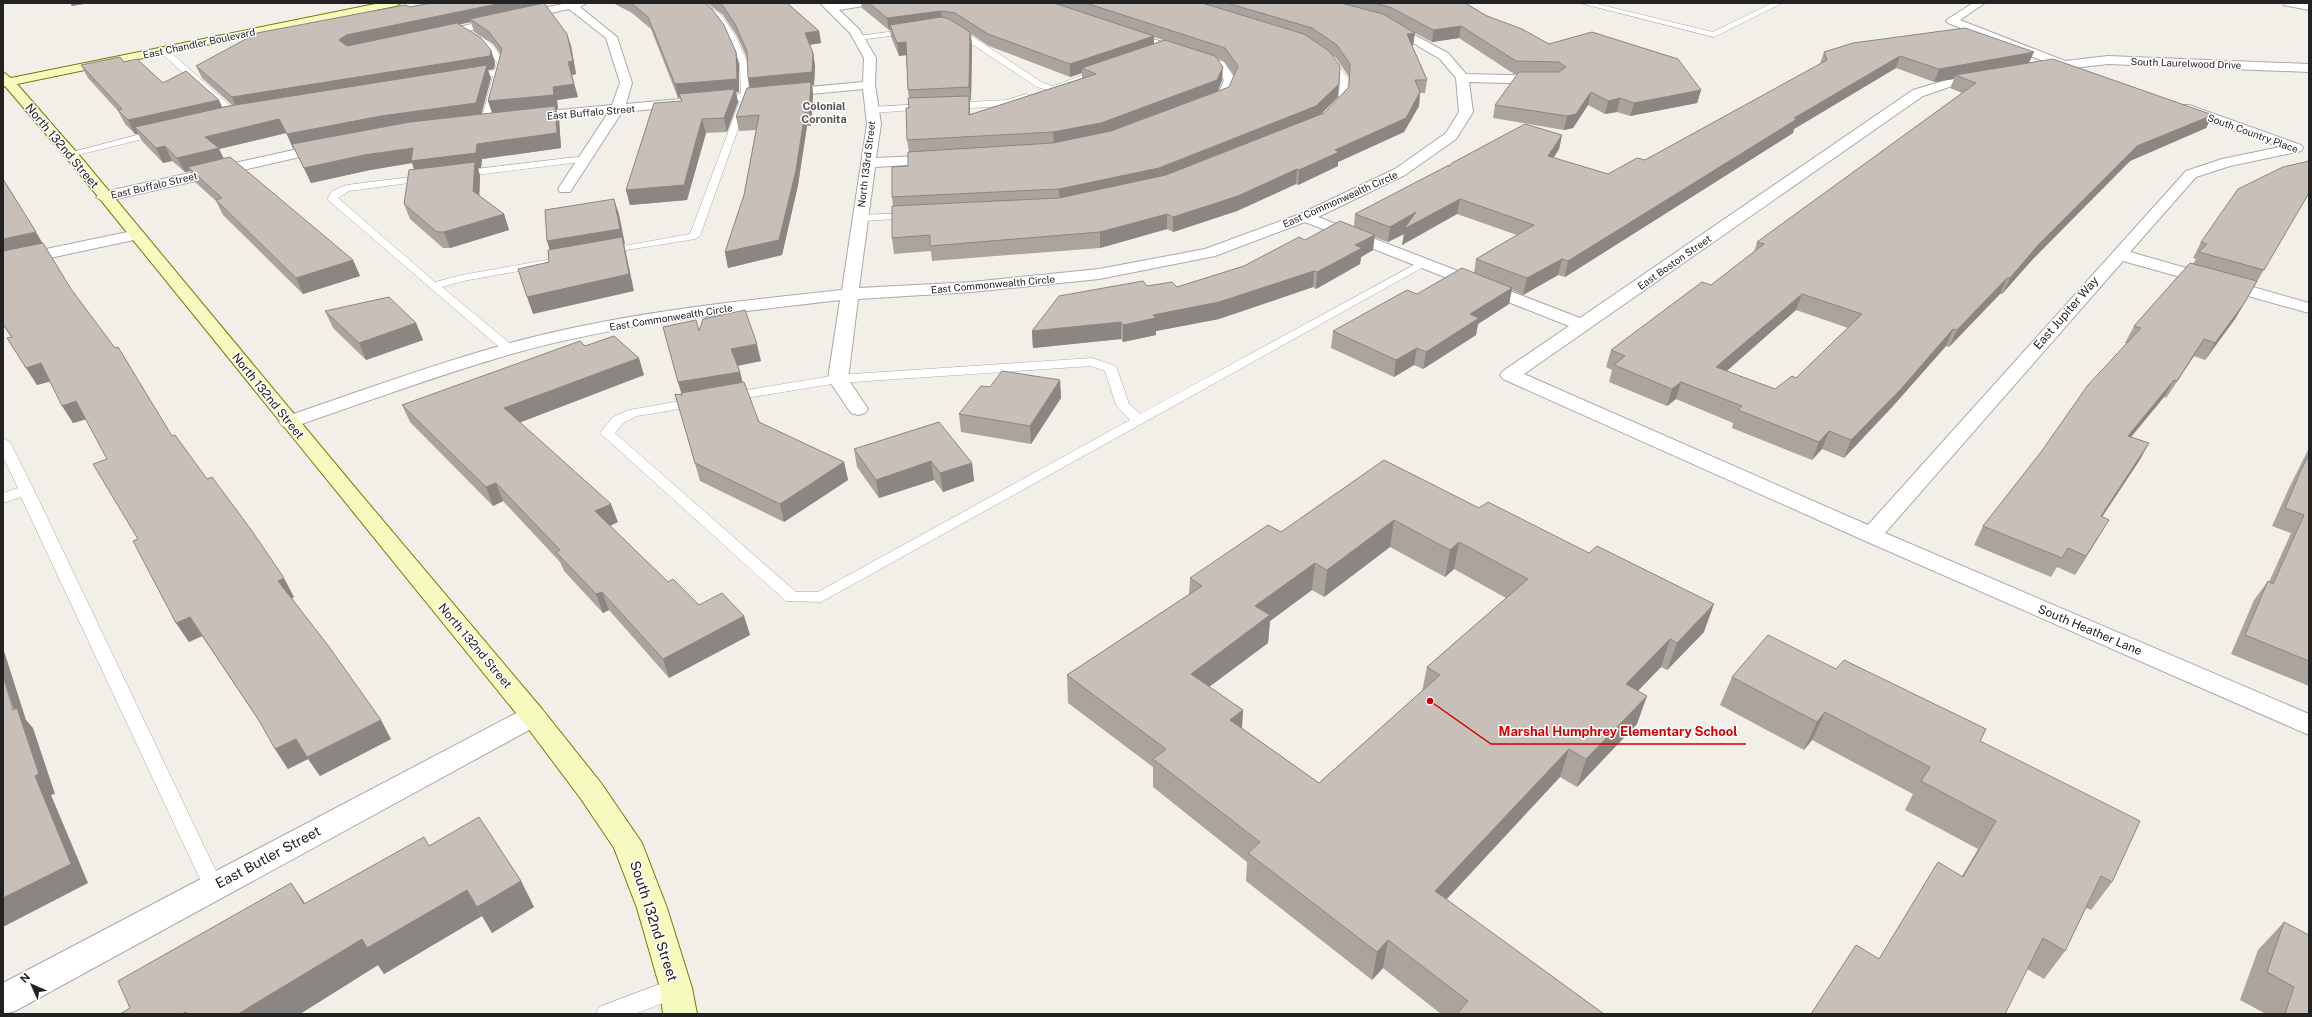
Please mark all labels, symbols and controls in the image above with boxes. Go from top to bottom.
street label: East Chandler Boulevard [142,25,256,61]
street label: South Laurelwood Drive [2130,55,2242,71]
district label: Colonial Coronita [801,100,847,125]
street label: North 132nd Street [22,101,102,192]
street label: East Buffalo Street [546,102,636,122]
street label: South Country Place [2206,111,2300,155]
street label: North 133rd Street [855,120,877,208]
street label: East Commonwealth Circle [1281,168,1400,230]
street label: East Buffalo Street [109,169,199,201]
street label: East Boston Street [1635,232,1713,292]
street label: East Commonwealth Circle [930,273,1056,295]
street label: East Jupiter Way [2031,273,2102,352]
street label: East Commonwealth Circle [609,301,734,333]
street label: North 132nd Street [229,350,307,442]
street label: North 132nd Street [435,601,515,692]
street label: South Heather Lane [2036,602,2144,658]
callout: Marshal Humphrey Elementary School [1491,719,1746,744]
text: Marshal Humphrey Elementary School [1498,724,1738,739]
street label: East Butler Street [213,823,323,891]
street label: South 132nd Street [627,859,681,983]
north arrow [12,965,52,1005]
text: N [18,971,32,985]

